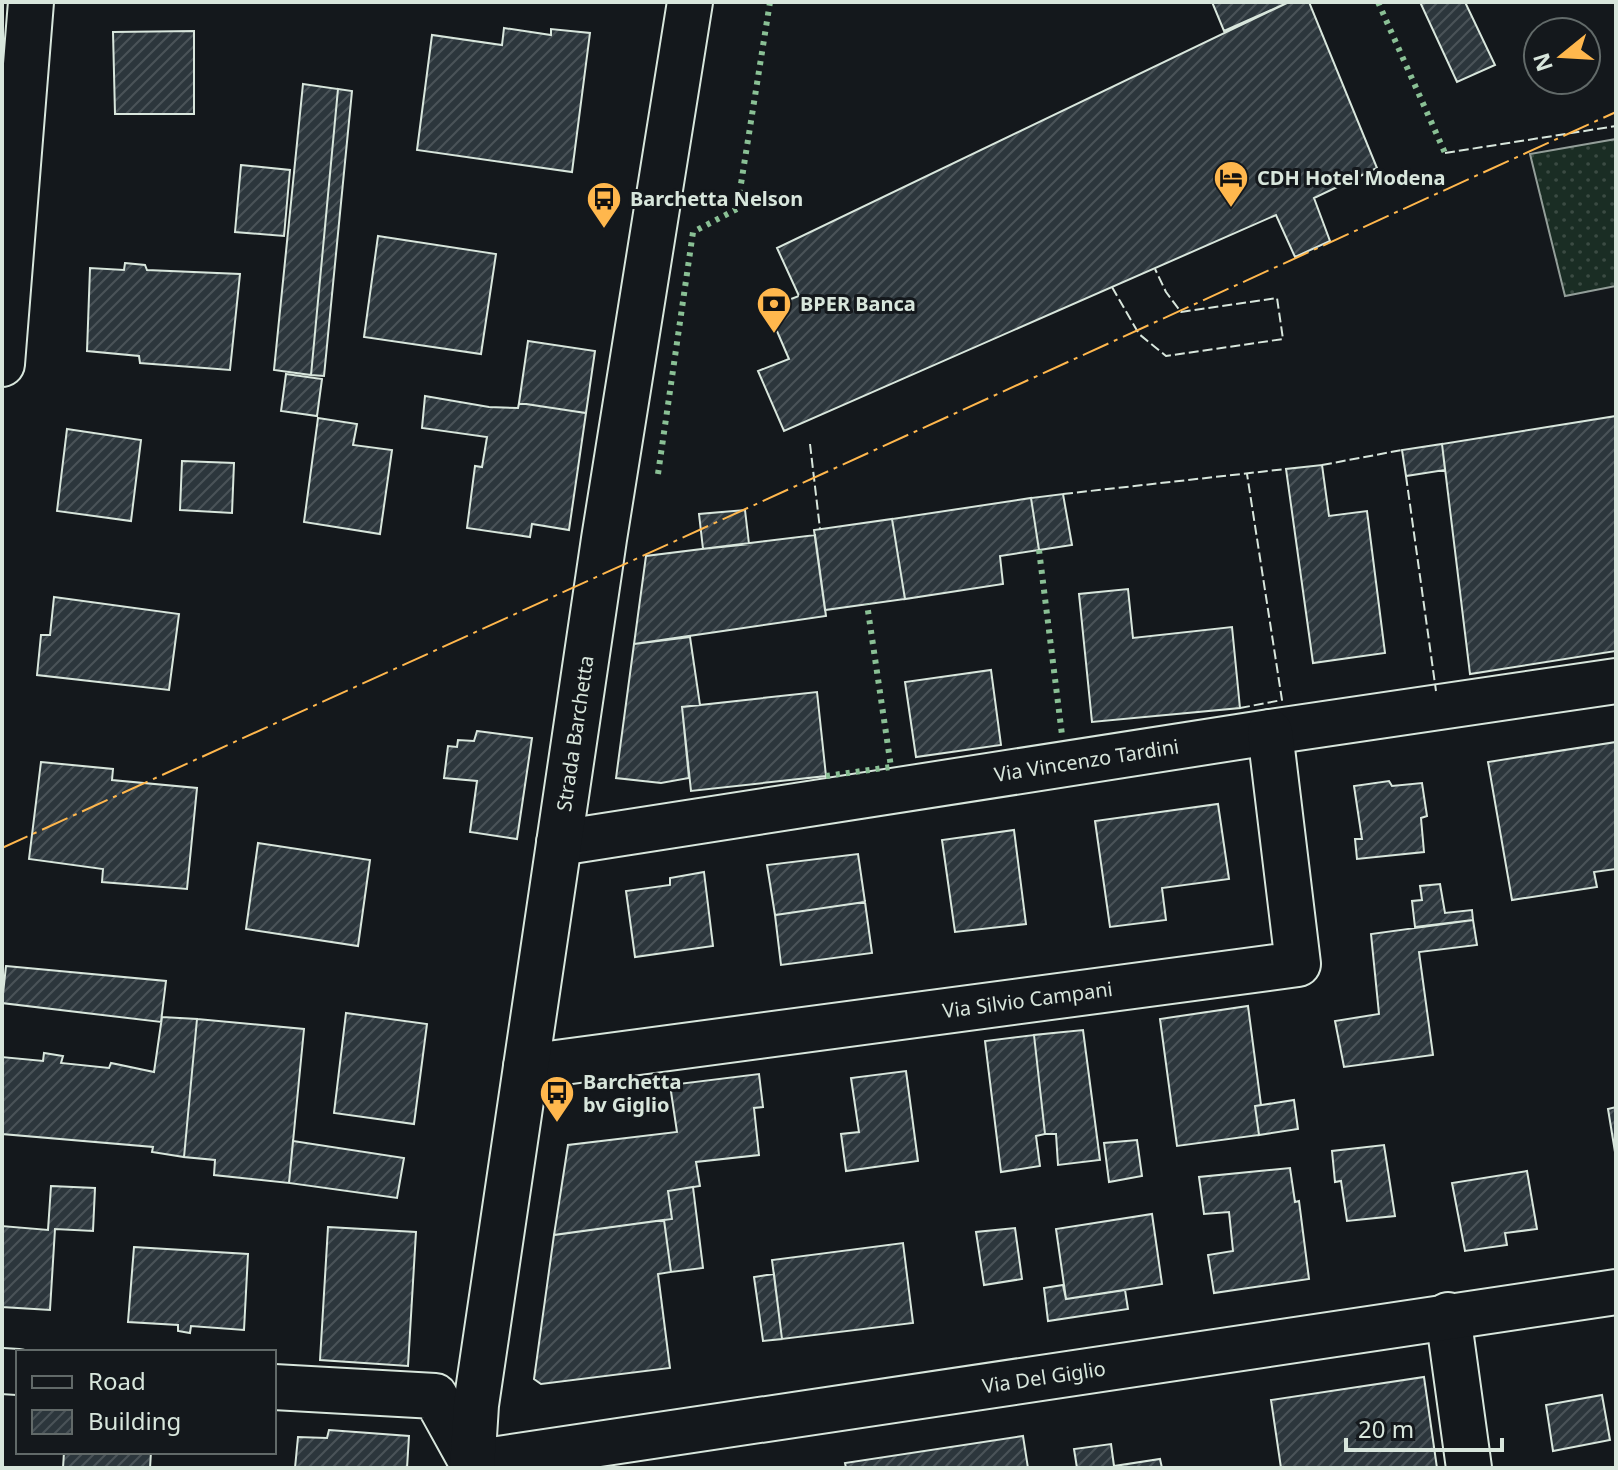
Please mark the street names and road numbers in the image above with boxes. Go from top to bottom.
street label: Strada Barchetta [550,654,600,813]
street label: Via Vincenzo Tardini [992,732,1181,788]
street label: Via Silvio Campani [941,975,1114,1024]
street label: Via Del Giglio [980,1354,1107,1400]

